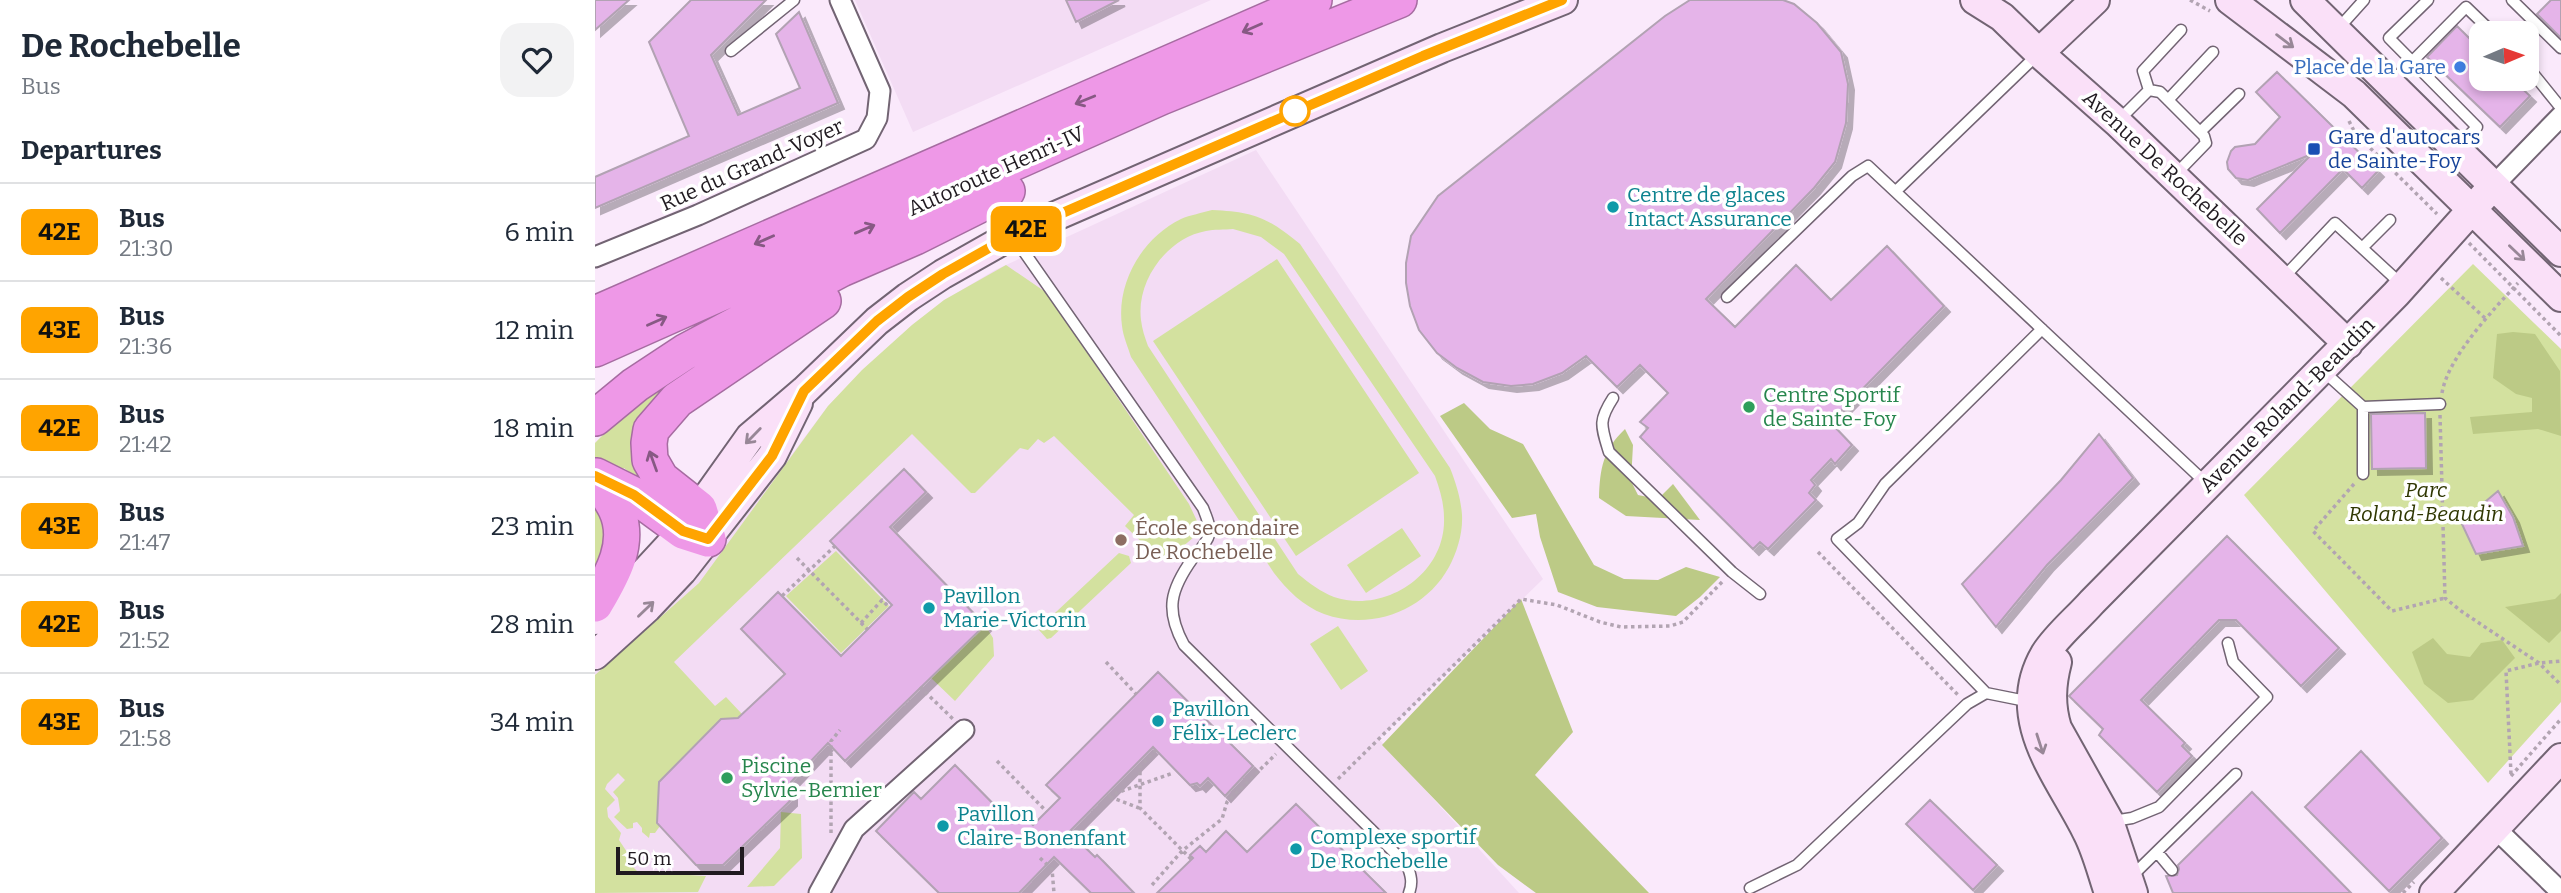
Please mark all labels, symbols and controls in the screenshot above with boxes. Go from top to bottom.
north arrow [2469,21,2539,91]
map controls [2469,21,2539,91]
one-way arrow [1242,22,1263,35]
button: heart [500,23,574,97]
text: De Rochebelle [21,26,241,66]
one-way arrow [2275,33,2294,48]
place label: Place de la Gare [2294,54,2446,80]
marker: Place de la Gare [2452,59,2468,75]
text: Bus [21,72,61,100]
street label: Avenue De Rochebelle [2077,85,2253,251]
one-way arrow [1075,95,1097,108]
unlabelled marker [1280,96,1310,126]
street label: Rue du Grand-Voyer [656,113,848,217]
street label: Autoroute Henri-IV [903,120,1089,222]
place label: Gare d'autocars de Sainte-Foy [2328,124,2481,174]
text: Departures [21,135,162,166]
marker: Gare d'autocars de Sainte-Foy [2306,141,2322,157]
place label: Centre de glaces Intact Assurance [1627,182,1792,232]
marker: Centre de glaces Intact Assurance [1605,199,1621,215]
text: Bus [119,203,165,234]
line badge: 42E [986,206,1066,252]
text: 42E [1005,215,1047,243]
text: 6 min [505,217,574,248]
text: 42E [38,218,81,246]
one-way arrow [854,222,876,235]
text: 21:30 [119,234,174,262]
one-way arrow [754,234,776,247]
one-way arrow [2508,245,2525,262]
text: Bus [119,301,165,332]
street label: Avenue Roland-Beaudin [2194,312,2380,498]
one-way arrow [646,314,667,327]
text: 12 min [495,315,574,346]
text: 43E [38,316,81,344]
text: 21:36 [119,332,172,360]
place label: Centre Sportif de Sainte-Foy [1763,382,1901,432]
text: Bus [119,399,165,430]
marker: Centre Sportif de Sainte-Foy [1741,399,1757,415]
text: 18 min [494,413,574,444]
text: 42E [38,414,81,442]
one-way arrow [745,427,762,444]
text: 21:42 [119,430,172,458]
one-way arrow [646,451,658,473]
park label: Parc Roland-Beaudin [2348,477,2504,527]
text: Bus [119,497,165,528]
text: 23 min [491,511,574,542]
text: 43E [38,512,81,540]
place label: École secondaire De Rochebelle [1135,515,1299,565]
text: 21:47 [119,528,170,556]
marker: École secondaire De Rochebelle [1113,532,1129,548]
place label: Pavillon Marie-Victorin [943,583,1086,633]
text: Bus [119,595,165,626]
marker: Pavillon Marie-Victorin [921,600,937,616]
one-way arrow [637,601,654,618]
text: 28 min [490,609,574,640]
text: 42E [38,610,81,638]
text: 21:52 [119,626,170,654]
text: Bus [119,693,165,724]
place label: Pavillon Félix-Leclerc [1172,696,1297,746]
text: 34 min [490,707,574,738]
text: 43E [38,708,81,736]
marker: Pavillon Félix-Leclerc [1150,713,1166,729]
text: 21:58 [119,724,172,752]
one-way arrow [2035,733,2048,755]
place label: Piscine Sylvie-Bernier [741,753,882,803]
marker: Piscine Sylvie-Bernier [719,770,735,786]
place label: Pavillon Claire-Bonenfant [957,801,1127,851]
marker: Pavillon Claire-Bonenfant [935,818,951,834]
place label: Complexe sportif De Rochebelle [1310,824,1478,874]
marker: Complexe sportif De Rochebelle [1288,841,1304,857]
scale bar [616,844,744,876]
text: 50 m [627,847,671,870]

